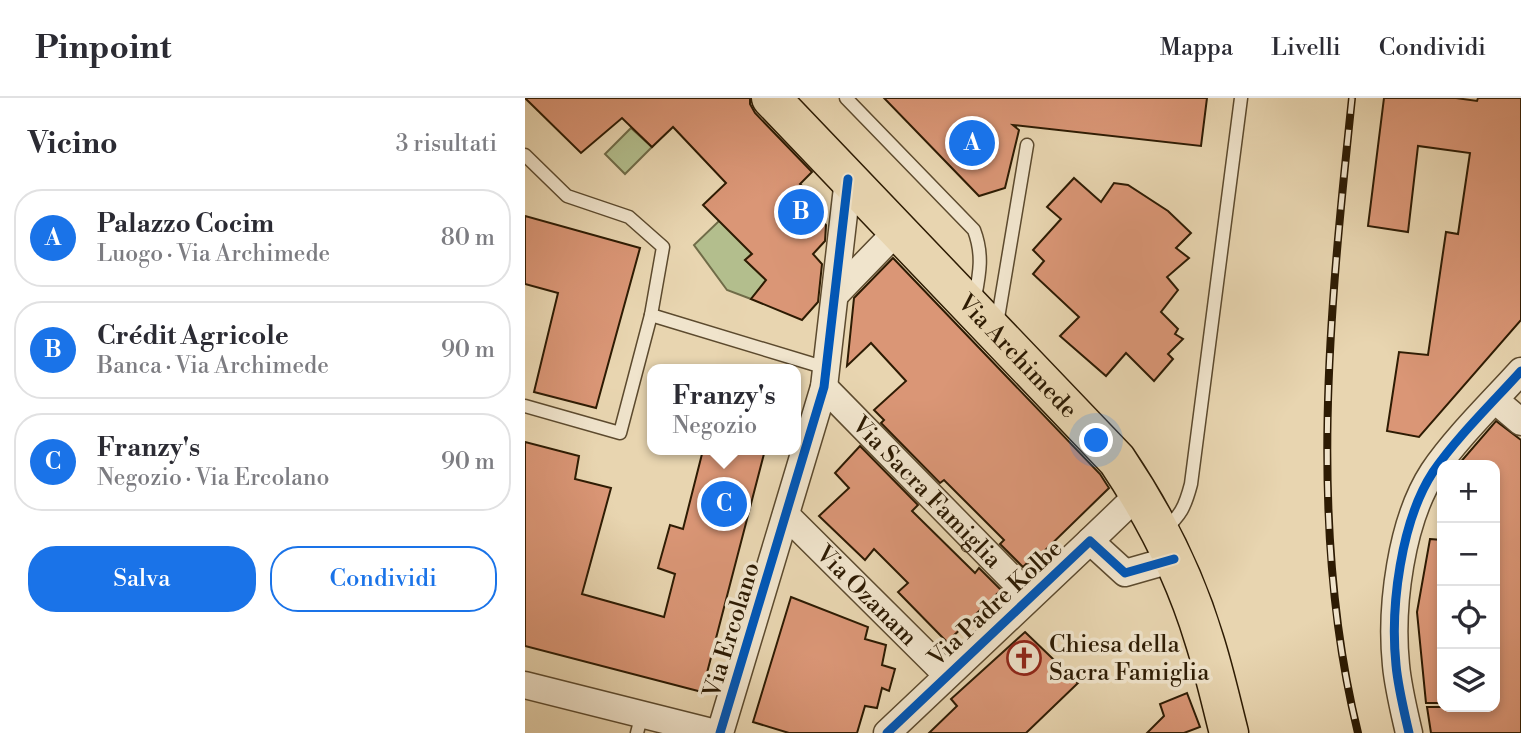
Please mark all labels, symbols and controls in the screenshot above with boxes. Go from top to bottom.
text: Pinpoint [35,28,172,69]
text: Mappa [1160,33,1233,63]
text: Livelli [1271,33,1341,63]
text: Condividi [1379,33,1486,63]
pin: A [949,117,995,169]
text: Vicino [28,125,118,163]
text: 3 risultati [396,130,497,158]
pin: B [778,186,824,238]
text: Palazzo Cocim [97,208,274,240]
text: A [45,224,61,252]
text: 80 m [441,224,495,252]
text: Luogo · Via Archimede [97,240,330,268]
street label: Via Archimede [950,288,1083,425]
text: Crédit Agricole [97,320,289,352]
text: B [44,336,62,364]
text: 90 m [441,336,495,364]
text: Banca · Via Archimede [97,352,329,380]
popup [647,364,801,455]
text: Franzy's [672,380,776,412]
street label: Via Sacra Famiglia [844,410,1008,576]
text: Negozio [672,412,757,440]
your location [1079,423,1113,457]
text: Franzy's [97,432,200,464]
text: C [45,448,61,476]
text: 90 m [441,448,495,476]
map controls [1437,460,1500,712]
button: + [1437,460,1500,523]
text: Negozio · Via Ercolano [97,464,329,492]
pin: C [701,478,747,530]
button: − [1437,523,1500,586]
street label: Via Padre Kolbe [922,534,1069,674]
street label: Via Ozanam [808,539,923,653]
button: Salva [28,546,256,612]
button: Condividi [270,546,497,612]
street label: Via Ercolano [697,559,767,703]
button: locate [1437,586,1500,649]
place label: Chiesa della Sacra Famiglia [1049,630,1210,688]
church icon: Chiesa della Sacra Famiglia [1005,639,1043,677]
button: layers [1437,649,1500,712]

